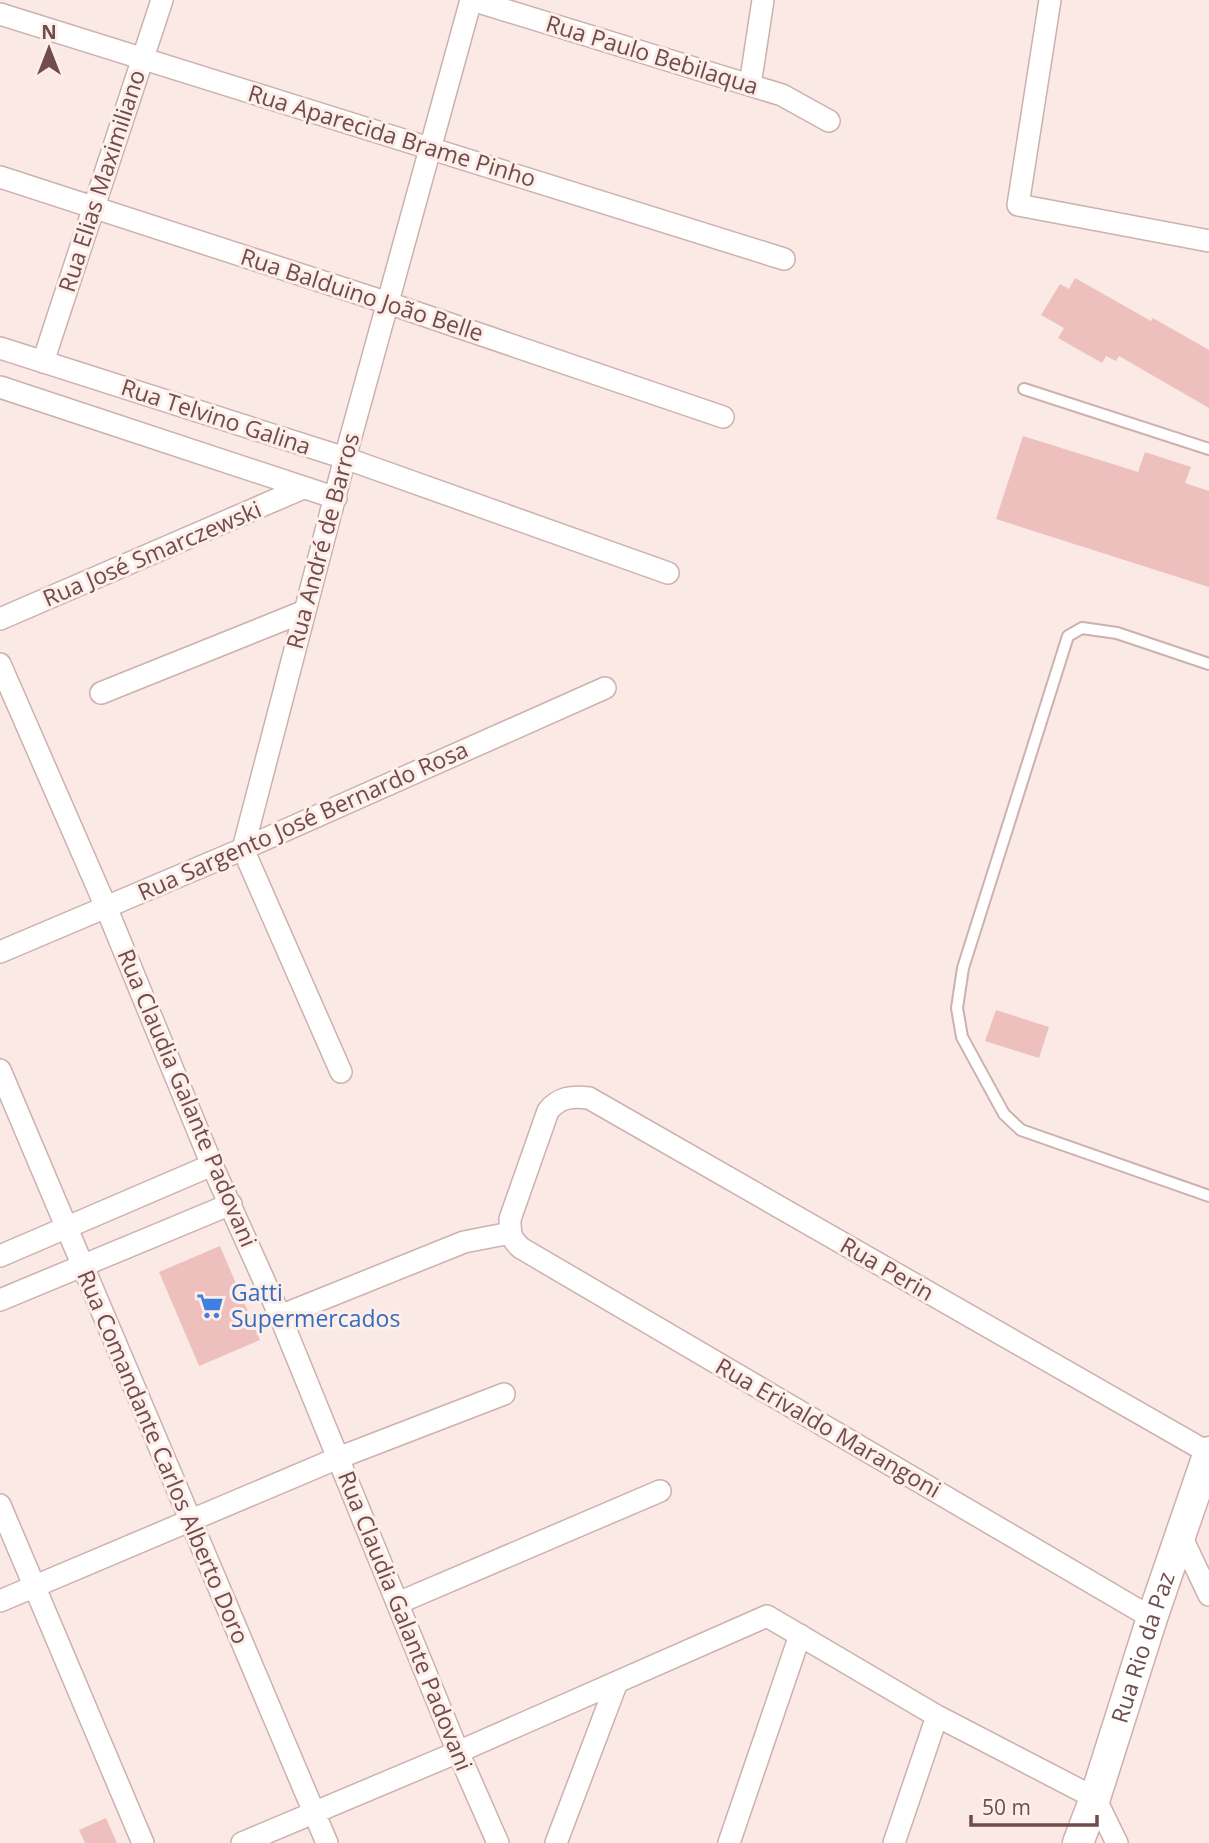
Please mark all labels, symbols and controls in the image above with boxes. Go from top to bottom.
street label: Rua Paulo Bebilaqua [542,6,762,102]
north arrow [14,14,84,84]
text: N [41,19,57,45]
street label: Rua Elias Maximiliano [50,65,152,296]
street label: Rua Aparecida Brame Pinho [244,76,540,194]
street label: Rua Balduino João Belle [237,240,488,348]
street label: Rua Telvino Galina [117,370,315,462]
street label: Rua André de Barros [278,429,366,652]
street label: Rua José Smarczewski [37,493,266,614]
street label: Rua Sargento José Bernardo Rosa [132,733,473,908]
street label: Rua Claudia Galante Padovani [111,944,265,1252]
street label: Rua Perin [835,1228,940,1308]
street label: Rua Comandante Carlos Alberto Doro [70,1265,257,1649]
place label: Gatti Supermercados [231,1276,400,1334]
supermarket icon: Gatti Supermercados [195,1291,225,1321]
street label: Rua Erivaldo Marangoni [710,1350,947,1505]
street label: Rua Claudia Galante Padovani [331,1466,481,1775]
street label: Rua Rio da Paz [1103,1567,1182,1727]
scale bar [971,1784,1097,1828]
text: 50 m [982,1793,1031,1821]

